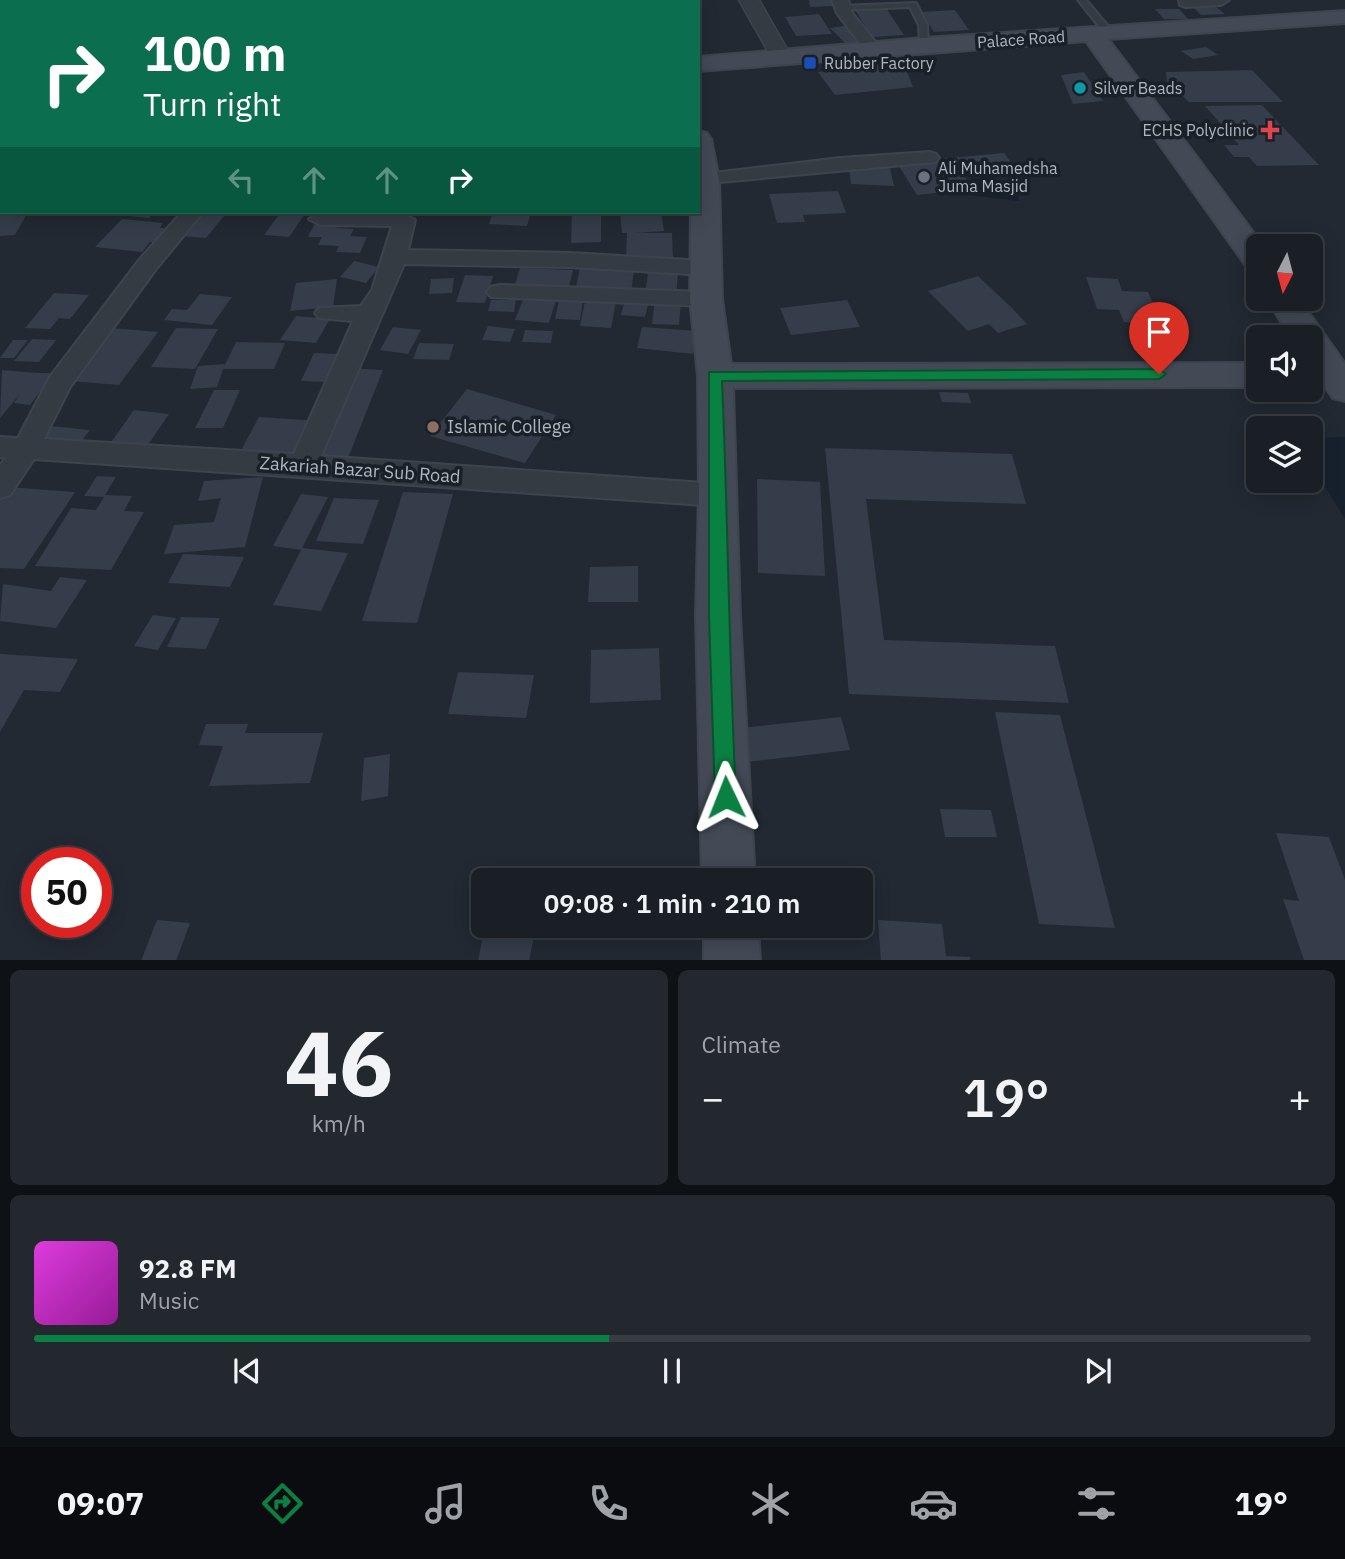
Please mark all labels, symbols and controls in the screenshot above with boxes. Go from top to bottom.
text: 100 m [143,21,287,84]
street label: Palace Road [976,26,1066,52]
icon: right [28,28,119,119]
place label: Rubber Factory [824,53,934,73]
marker: Rubber Factory [802,55,818,71]
place label: Silver Beads [1094,78,1183,98]
marker: Silver Beads [1072,80,1088,96]
text: Turn right [143,83,281,125]
place label: ECHS Polyclinic [1142,120,1254,140]
marker: ECHS Polyclinic [1260,120,1280,140]
place label: Ali Muhamedsha Juma Masjid [938,158,1058,196]
icon: left [222,161,260,199]
icon: ahead [295,161,333,199]
icon: ahead [368,161,406,199]
icon: right [441,161,479,199]
marker: Ali Muhamedsha Juma Masjid [916,169,932,185]
north arrow [1246,234,1323,312]
map controls [1246,234,1323,493]
pin [1129,302,1189,374]
icon: arrive [1140,313,1178,351]
button: sound [1246,325,1323,402]
place label: Islamic College [447,415,571,438]
button: layers [1246,416,1323,493]
marker: Islamic College [425,419,441,435]
street label: Zakariah Bazar Sub Road [259,451,461,488]
position arrow [689,760,763,834]
speed limit sign: 50 [21,847,112,938]
text: 09:08 · 1 min · 210 m [544,886,800,920]
text: 46 [284,1003,393,1121]
text: Climate [702,1029,781,1059]
text: 19° [963,1064,1050,1131]
text: − [702,1073,724,1122]
text: + [1288,1073,1311,1122]
text: km/h [312,1108,366,1138]
text: 92.8 FM [139,1251,237,1285]
text: Music [139,1285,199,1315]
icon: previous [228,1352,266,1390]
icon: pause [653,1352,691,1390]
icon: next [1079,1352,1117,1390]
icon: directions [258,1479,307,1528]
icon: music [421,1479,470,1528]
icon: phone [584,1479,633,1528]
icon: climate [746,1479,795,1528]
icon: car [909,1479,958,1528]
icon: filters [1072,1479,1121,1528]
text: 09:07 [57,1482,144,1524]
text: 19° [1235,1482,1288,1524]

